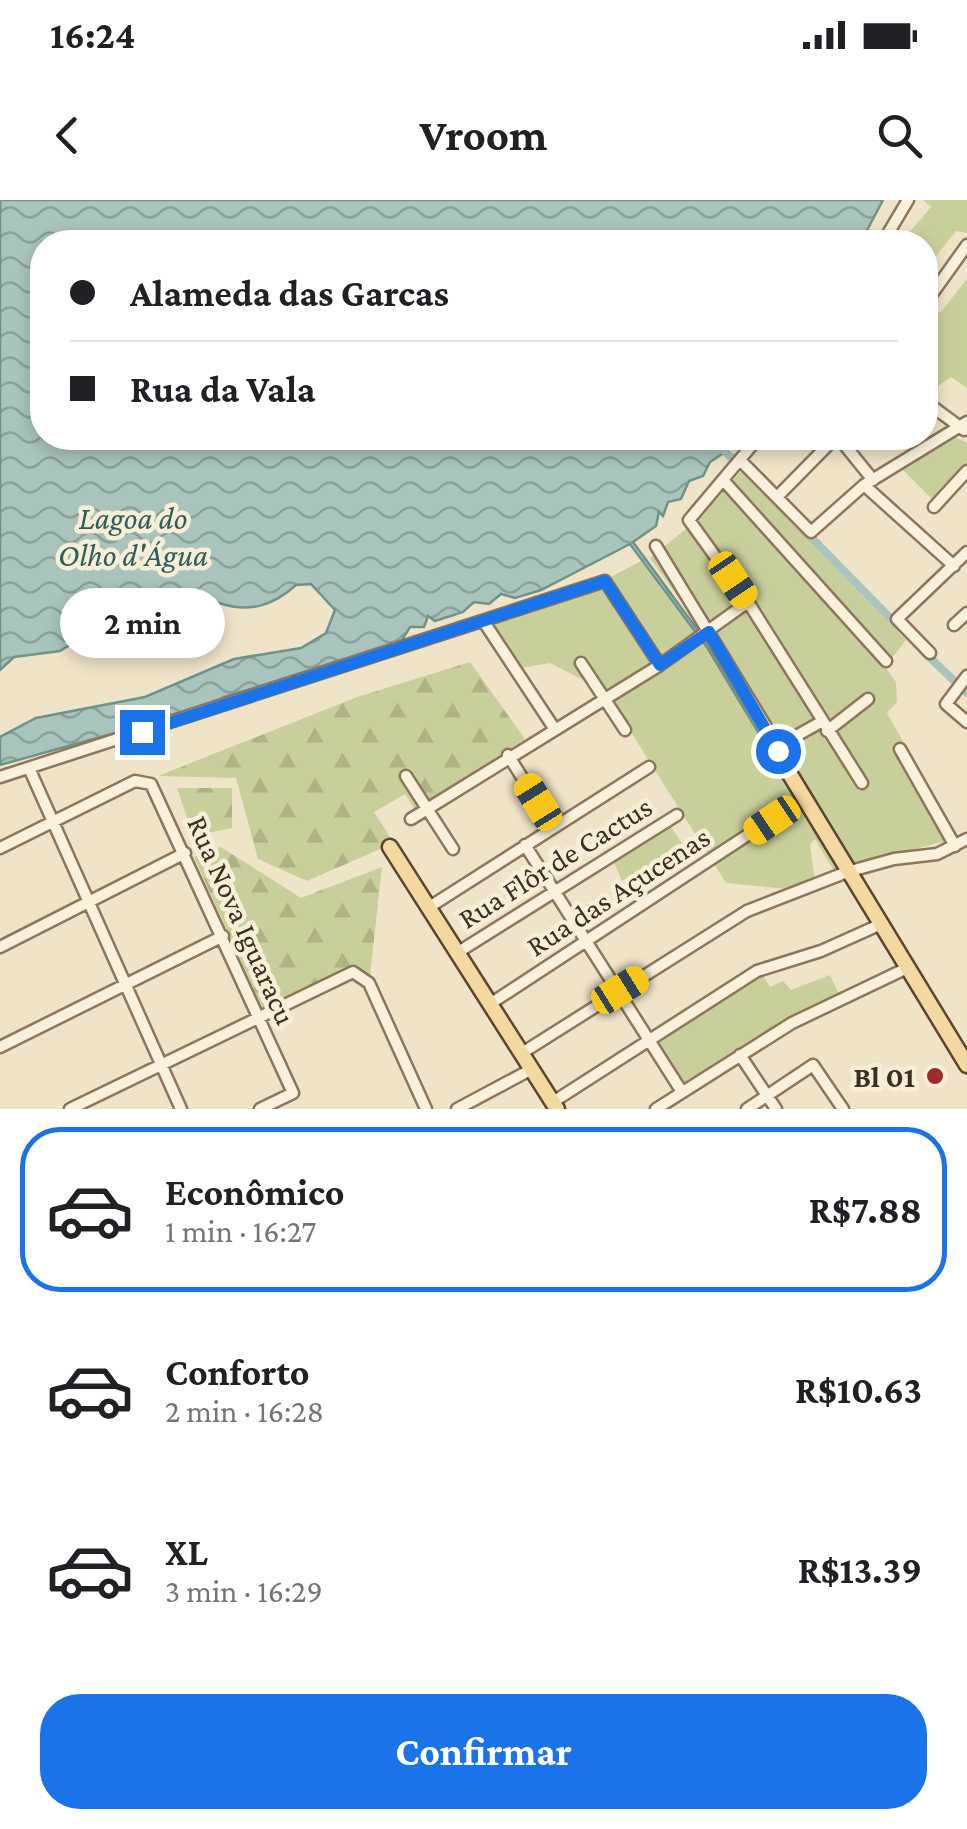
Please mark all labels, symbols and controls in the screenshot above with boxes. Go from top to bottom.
text: 16:24 [50,14,135,56]
icon: back [40,108,95,163]
icon: search [872,108,927,163]
text: Vroom [420,110,547,160]
text: Alameda das Garcas [130,272,449,314]
text: Rua da Vala [130,368,315,410]
water label: Lagoa do Olho d'Água [58,500,208,573]
car [704,547,762,613]
callout: 2 min [59,587,224,657]
text: 2 min [104,605,181,641]
route end [120,710,165,755]
route start [756,729,801,774]
car [509,769,567,835]
street label: Rua Flôr de Cactus [452,789,658,935]
car [739,791,805,849]
street label: Rua Nova Iguaracu [180,811,303,1030]
street label: Rua das Açucenas [520,820,716,963]
car [587,961,653,1019]
place label: Bl 01 [853,1060,915,1093]
marker: Bl 01 [924,1065,946,1087]
icon: car [45,1165,135,1255]
text: Econômico [165,1171,345,1213]
text: R$7.88 [809,1189,922,1231]
text: 1 min · 16:27 [165,1213,316,1249]
icon: car [45,1345,135,1435]
text: Conforto [165,1351,310,1393]
text: R$10.63 [795,1369,922,1411]
text: 2 min · 16:28 [165,1393,324,1429]
icon: car [45,1525,135,1615]
text: XL [165,1531,208,1573]
text: R$13.39 [798,1549,922,1591]
text: 3 min · 16:29 [165,1573,323,1609]
button: Confirmar [40,1694,927,1809]

